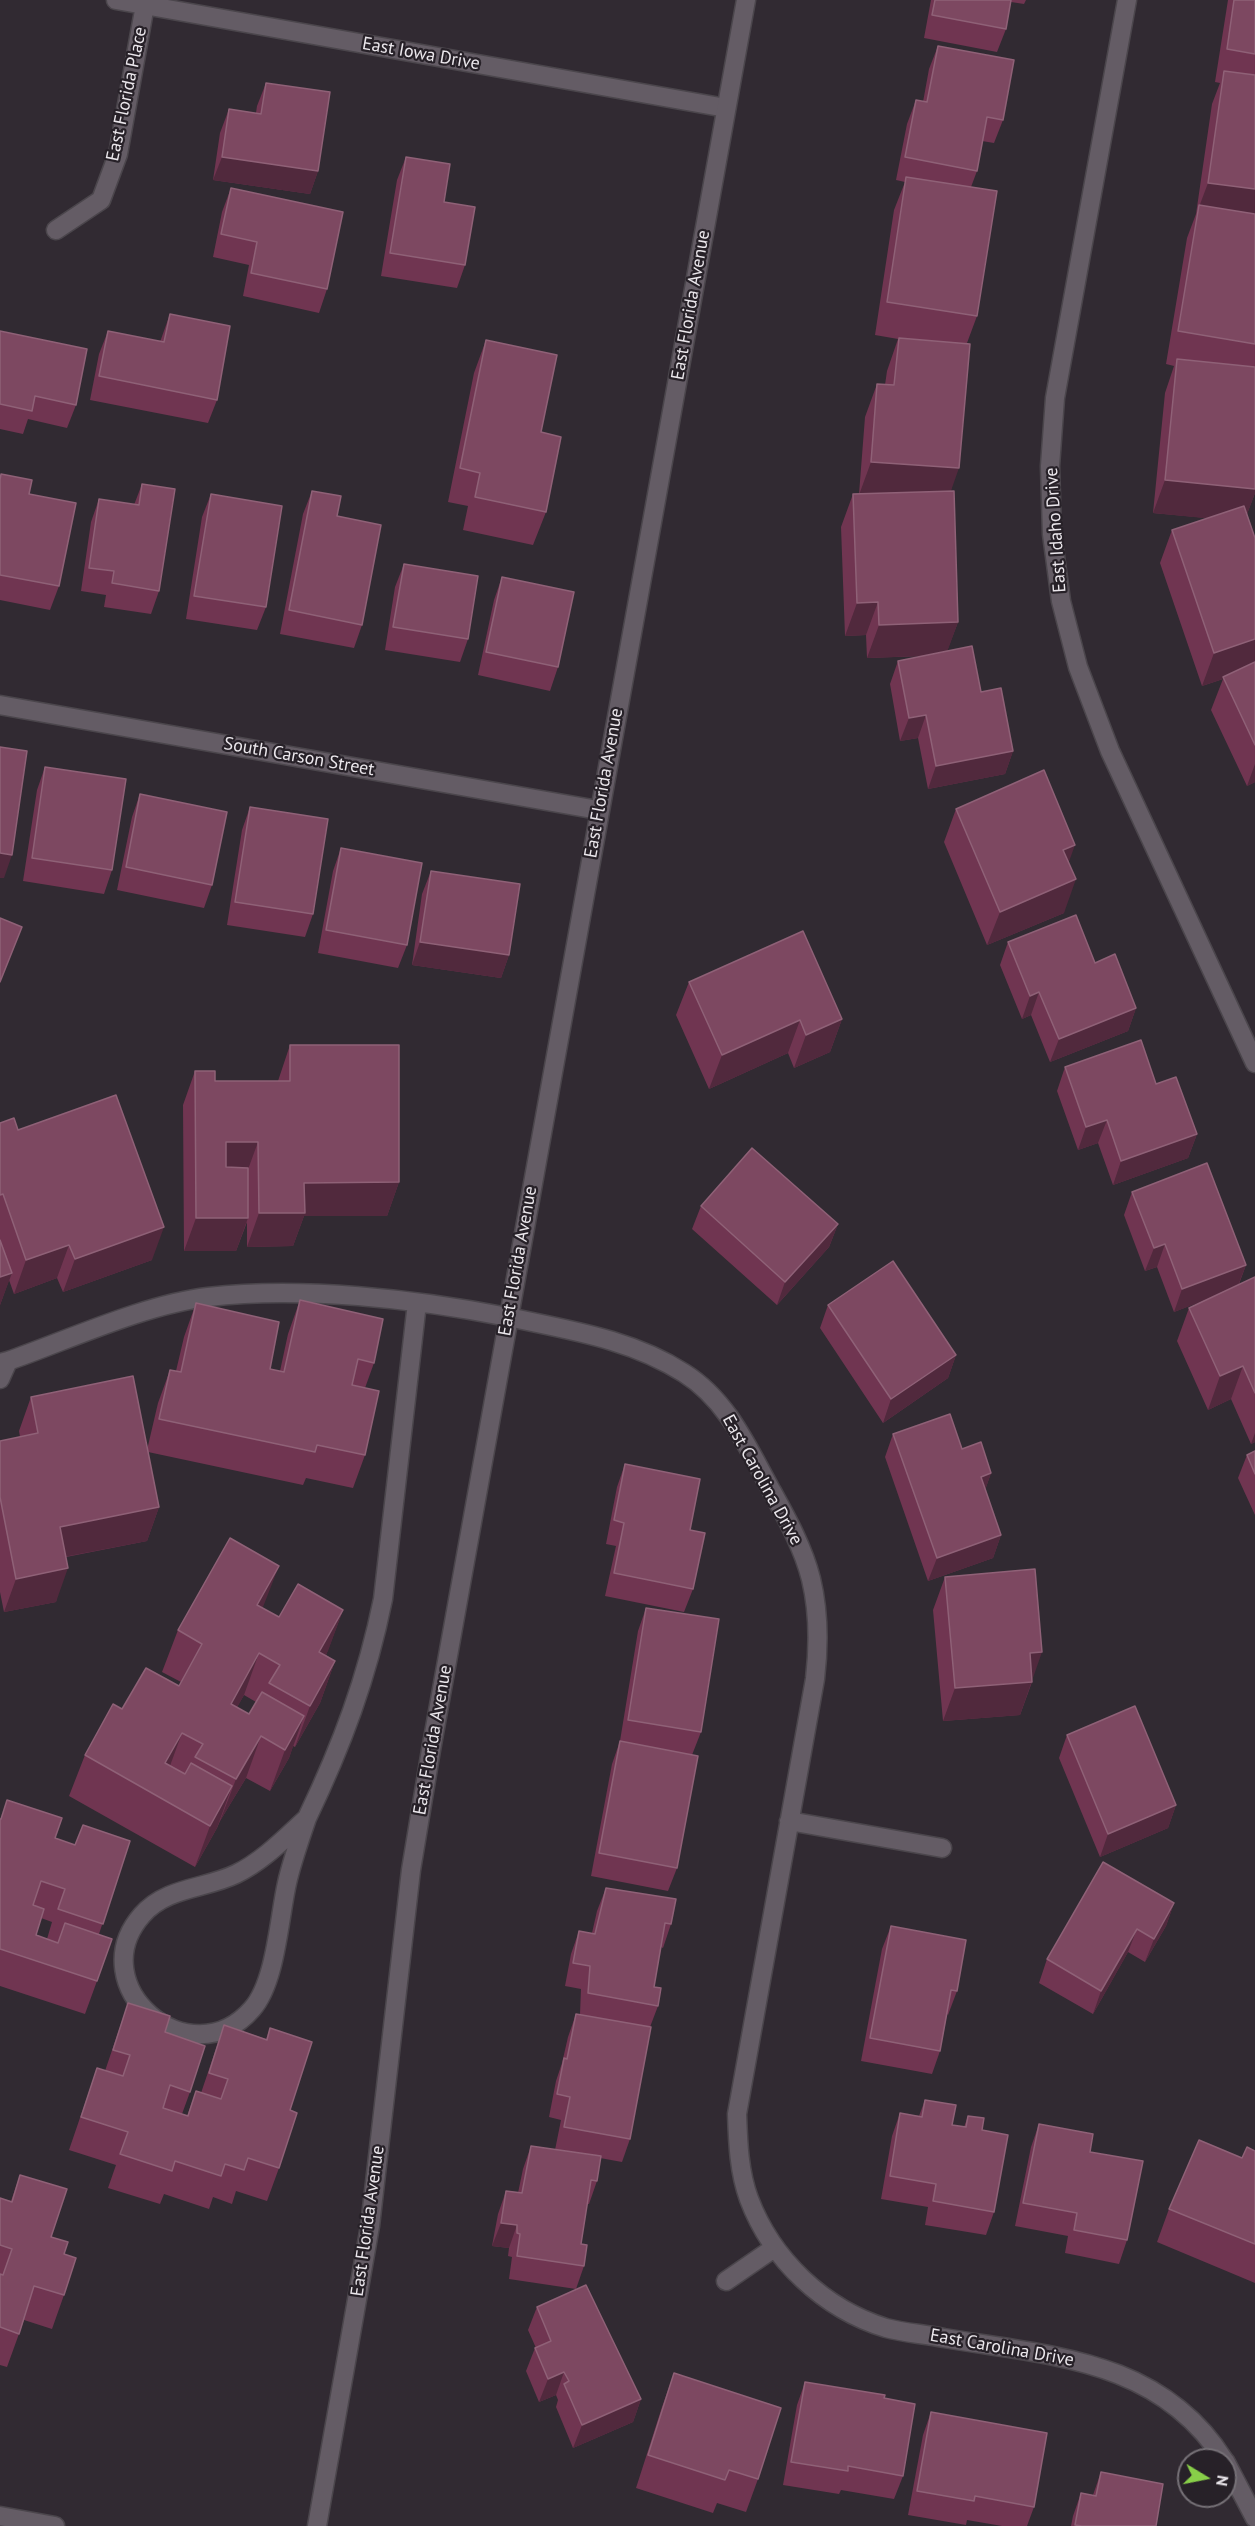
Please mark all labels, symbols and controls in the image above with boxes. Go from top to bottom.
street label: East Florida Place [102,25,152,163]
street label: East Iowa Drive [361,33,481,75]
street label: East Florida Avenue [667,228,715,382]
street label: East Idaho Drive [1041,467,1071,593]
street label: East Florida Avenue [580,706,628,860]
street label: South Carson Street [222,733,376,781]
street label: East Florida Avenue [494,1184,542,1338]
street label: East Carolina Drive [717,1411,807,1549]
street label: East Florida Avenue [409,1663,457,1817]
street label: East Florida Avenue [347,2144,389,2298]
street label: East Carolina Drive [928,2325,1076,2371]
north arrow [1177,2448,1237,2508]
text: N [1212,2474,1234,2488]

